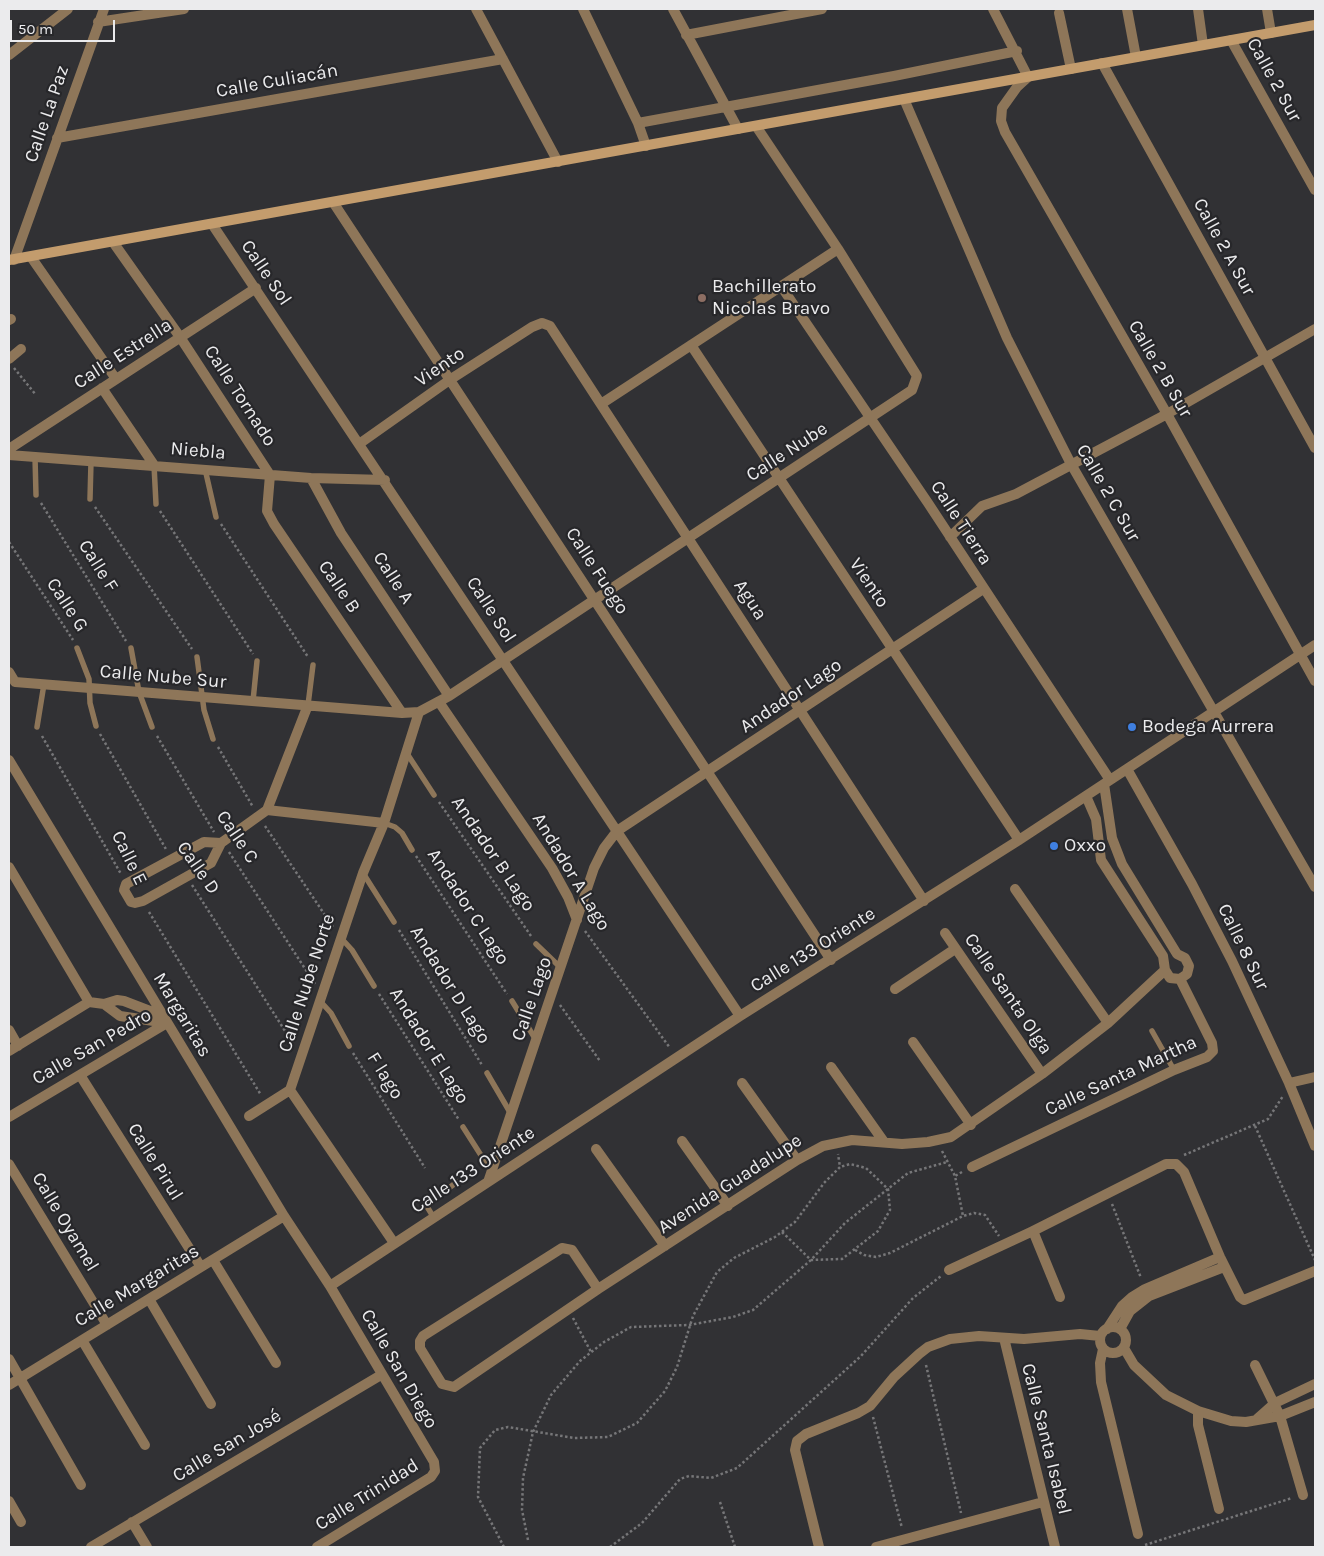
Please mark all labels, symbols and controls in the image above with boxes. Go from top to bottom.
scale bar [12,10,118,42]
text: 50 m [18,20,53,38]
street label: Calle 2 Sur [1242,34,1306,126]
street label: Calle Culiacán [214,59,340,103]
street label: Calle La Paz [20,63,74,165]
street label: Calle 2 A Sur [1188,194,1260,300]
street label: Calle Sol [236,236,296,310]
place label: Bachillerato Nicolas Bravo [712,276,830,320]
marker: Bachillerato Nicolas Bravo [696,292,708,304]
street label: Calle Estrella [70,314,176,394]
street label: Calle 2 B Sur [1123,316,1197,422]
street label: Calle Tornado [199,341,281,451]
street label: Viento [411,342,469,392]
street label: Calle Nube [742,417,832,487]
street label: Niebla [169,437,227,465]
street label: Calle 2 C Sur [1071,440,1145,546]
street label: Calle Tierra [925,476,997,570]
street label: Calle Fuego [561,523,633,619]
street label: Calle F [73,536,123,596]
street label: Calle A [368,547,418,609]
street label: Viento [844,554,894,612]
street label: Calle B [313,556,365,618]
street label: Calle Sol [461,573,521,647]
street label: Calle G [41,574,93,636]
street label: Agua [729,576,771,624]
street label: Andador Lago [736,654,846,738]
street label: Calle Nube Sur [99,660,227,694]
place label: Bodega Aurrera [1142,716,1274,738]
marker: Bodega Aurrera [1126,721,1138,733]
street label: Andador B Lago [446,792,540,916]
street label: Calle C [211,806,263,868]
street label: Andador A Lago [527,809,615,935]
street label: Calle E [106,827,152,889]
place label: Oxxo [1064,835,1106,857]
street label: Calle D [172,837,224,899]
marker: Oxxo [1048,840,1060,852]
street label: Andador C Lago [422,845,514,969]
street label: Calle 8 Sur [1212,900,1274,994]
street label: Calle 133 Oriente [746,902,880,998]
street label: Calle Nube Norte [274,911,340,1055]
street label: Andador D Lago [405,922,495,1048]
street label: Calle Santa Olga [959,929,1057,1059]
street label: Calle Lago [507,954,557,1044]
street label: Margaritas [148,969,216,1061]
street label: Andador E Lago [384,984,474,1108]
street label: Calle San Pedro [28,1004,156,1090]
street label: Calle Santa Martha [1041,1031,1201,1121]
street label: F lago [362,1048,408,1104]
street label: Calle Pirul [122,1119,188,1205]
street label: Calle 133 Oriente [407,1121,539,1219]
street label: Avenida Guadalupe [654,1129,806,1239]
street label: Calle Oyamel [27,1168,103,1276]
street label: Calle Margaritas [71,1240,203,1332]
street label: Calle San Diego [356,1305,442,1433]
street label: Calle Santa Isabel [1016,1361,1076,1517]
street label: Calle San José [169,1405,285,1487]
street label: Calle Trinidad [311,1454,423,1536]

